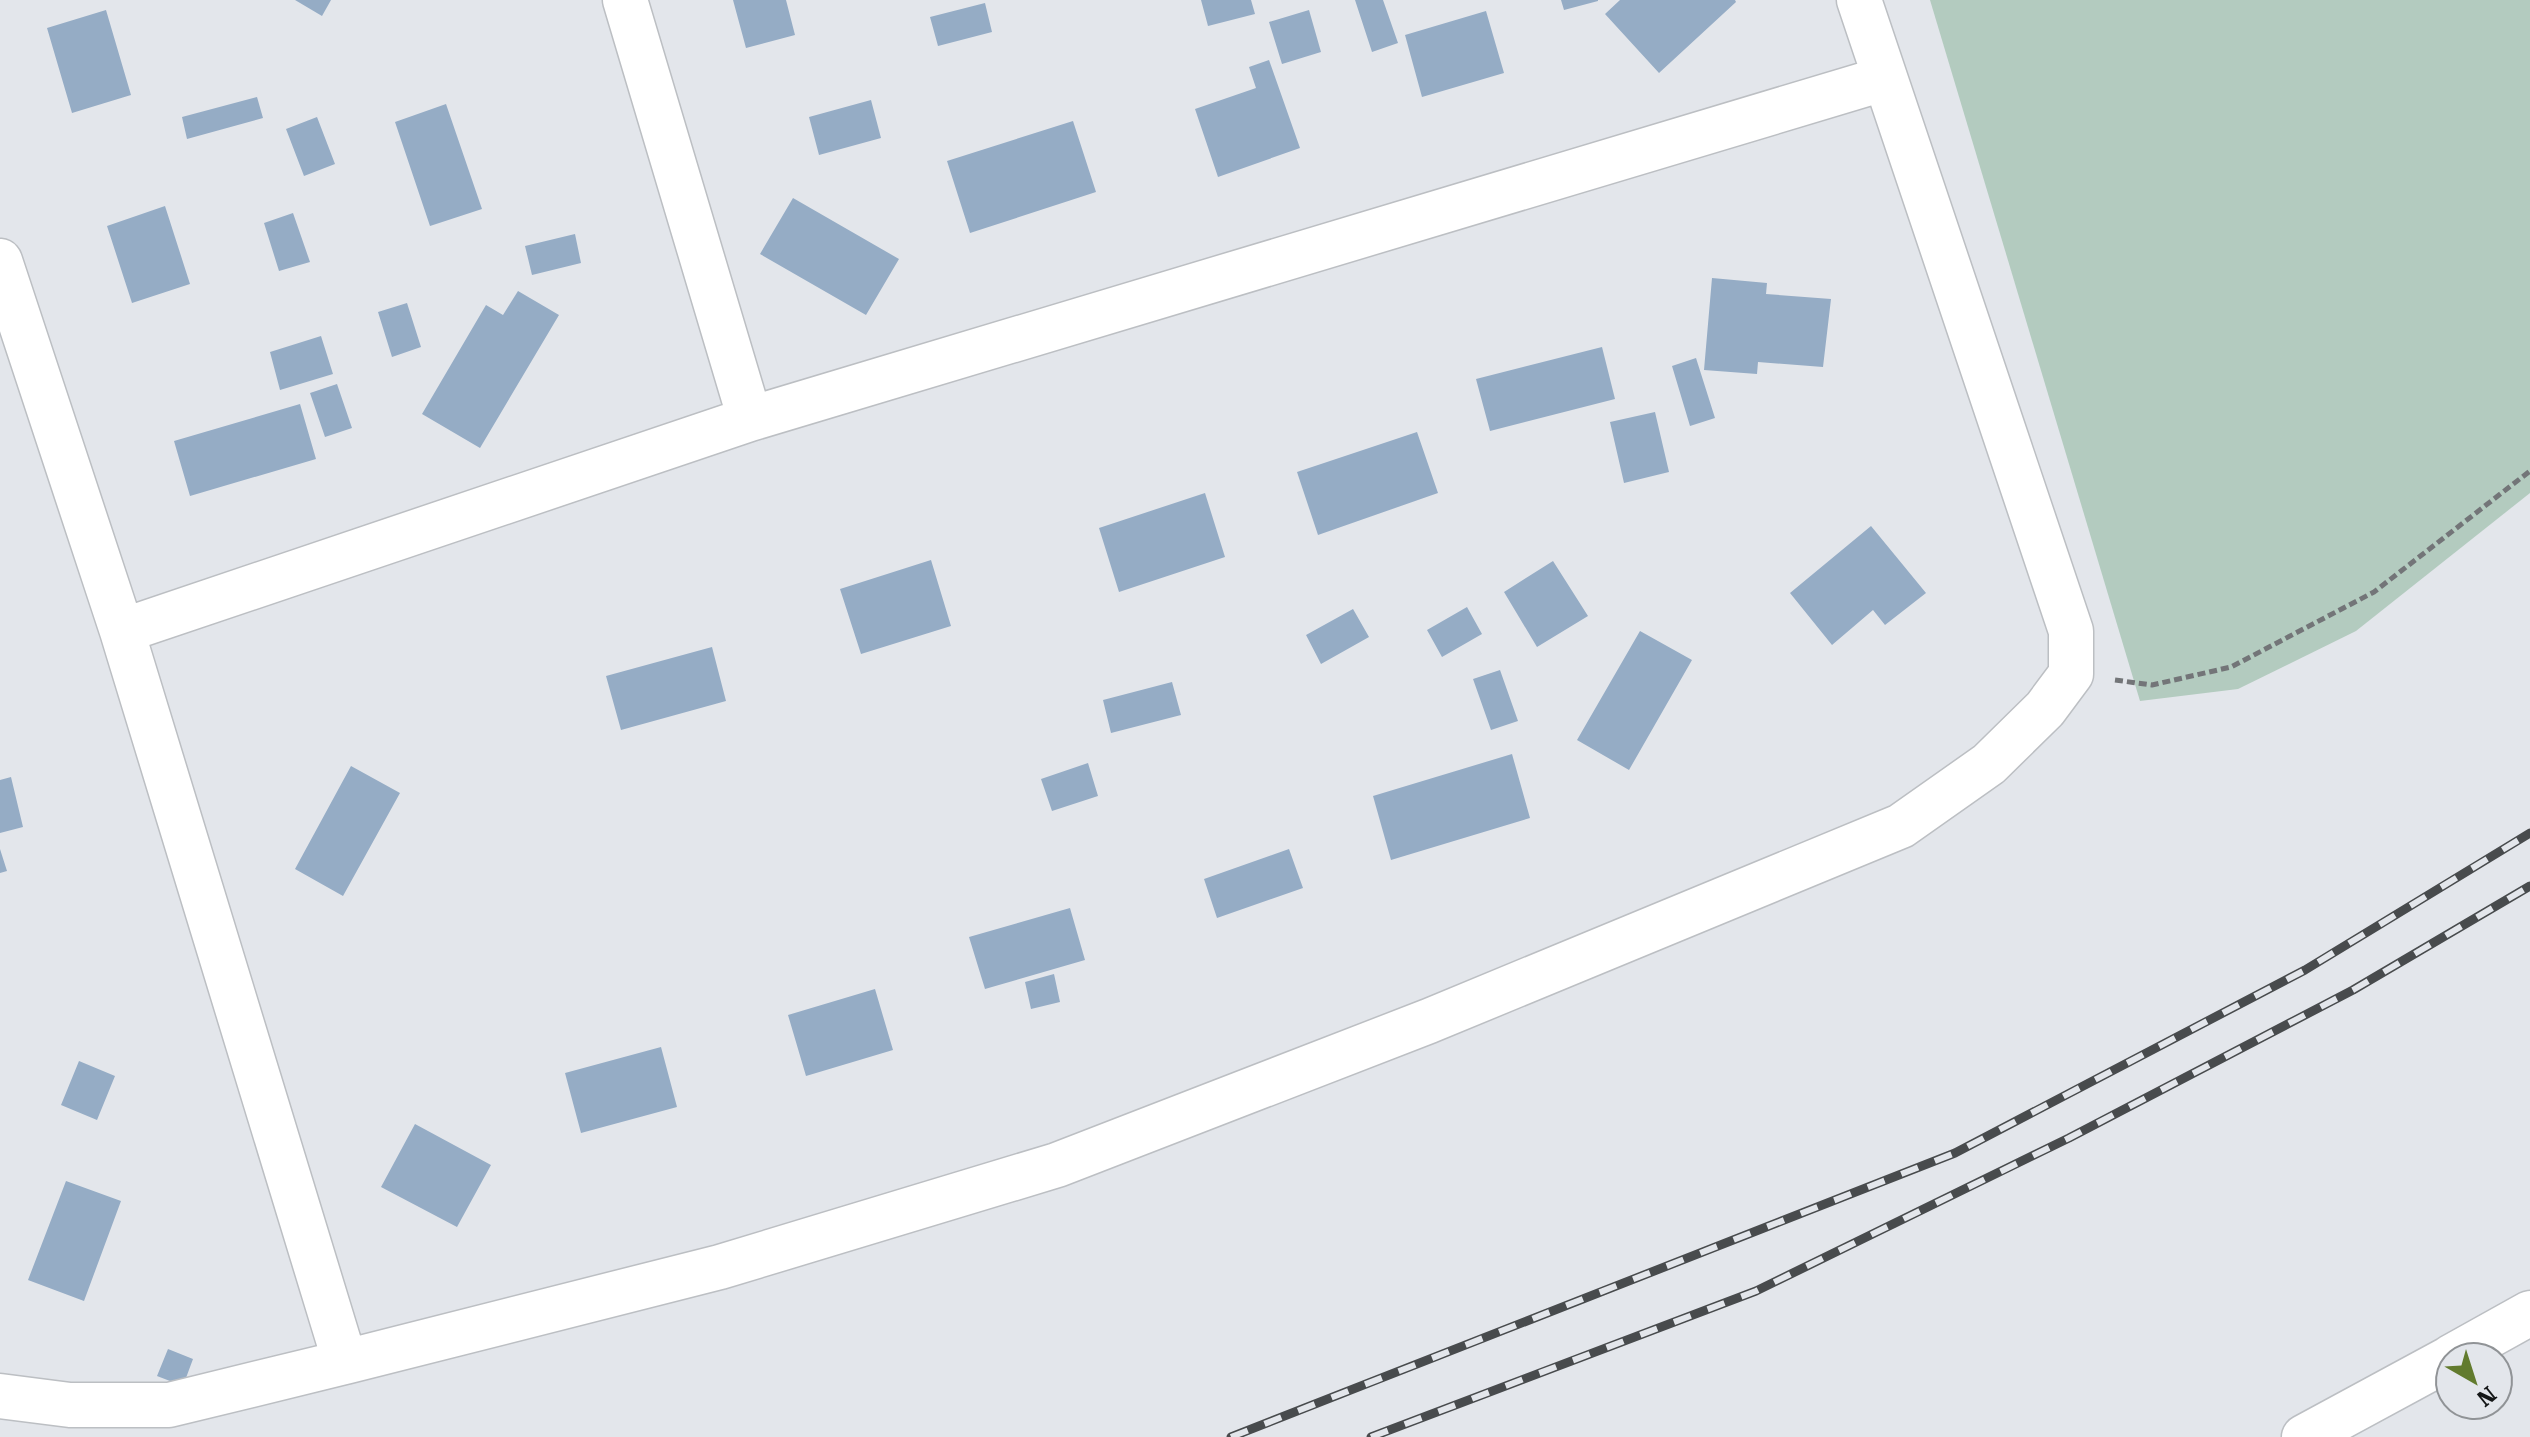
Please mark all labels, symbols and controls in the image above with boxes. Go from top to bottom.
north arrow [2434,1341,2514,1421]
text: N [2472,1381,2501,1411]

